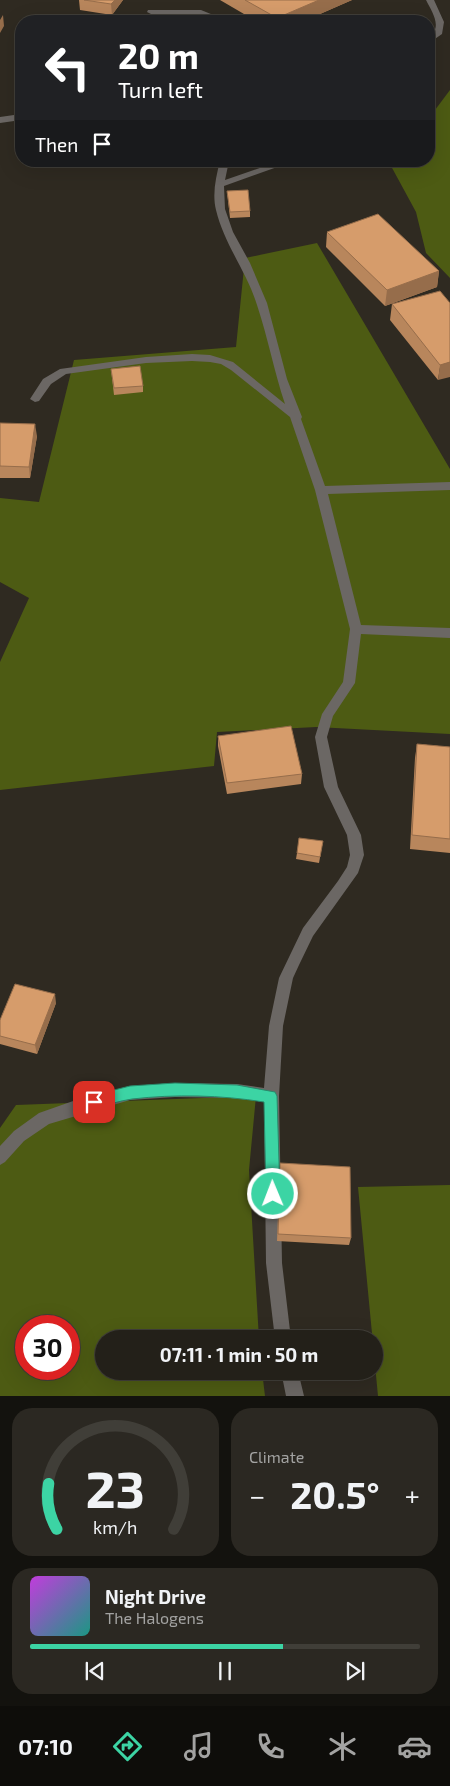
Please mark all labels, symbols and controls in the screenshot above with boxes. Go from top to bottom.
text: 20 m [118,34,199,76]
icon: left [35,35,100,100]
text: Turn left [118,76,203,102]
icon: arrive [88,130,116,158]
text: Then [35,133,78,156]
pin [73,1081,115,1123]
icon: arrive [80,1088,108,1116]
position arrow [246,1167,298,1219]
speed limit sign: 30 [15,1315,80,1380]
text: 07:11 · 1 min · 50 m [160,1343,318,1366]
text: Climate [249,1447,304,1466]
text: 23 [86,1456,145,1518]
text: 20.5° [290,1471,380,1517]
text: − [249,1478,265,1512]
text: + [405,1478,420,1512]
text: km/h [93,1516,138,1538]
text: Night Drive [105,1585,206,1608]
text: The Halogens [105,1608,204,1627]
icon: previous [81,1657,109,1685]
icon: pause [211,1657,239,1685]
icon: next [341,1657,369,1685]
icon: directions [110,1729,145,1764]
icon: music [181,1729,216,1764]
icon: phone [253,1729,288,1764]
icon: climate [325,1729,360,1764]
icon: car [397,1729,432,1764]
text: 07:10 [18,1733,73,1759]

